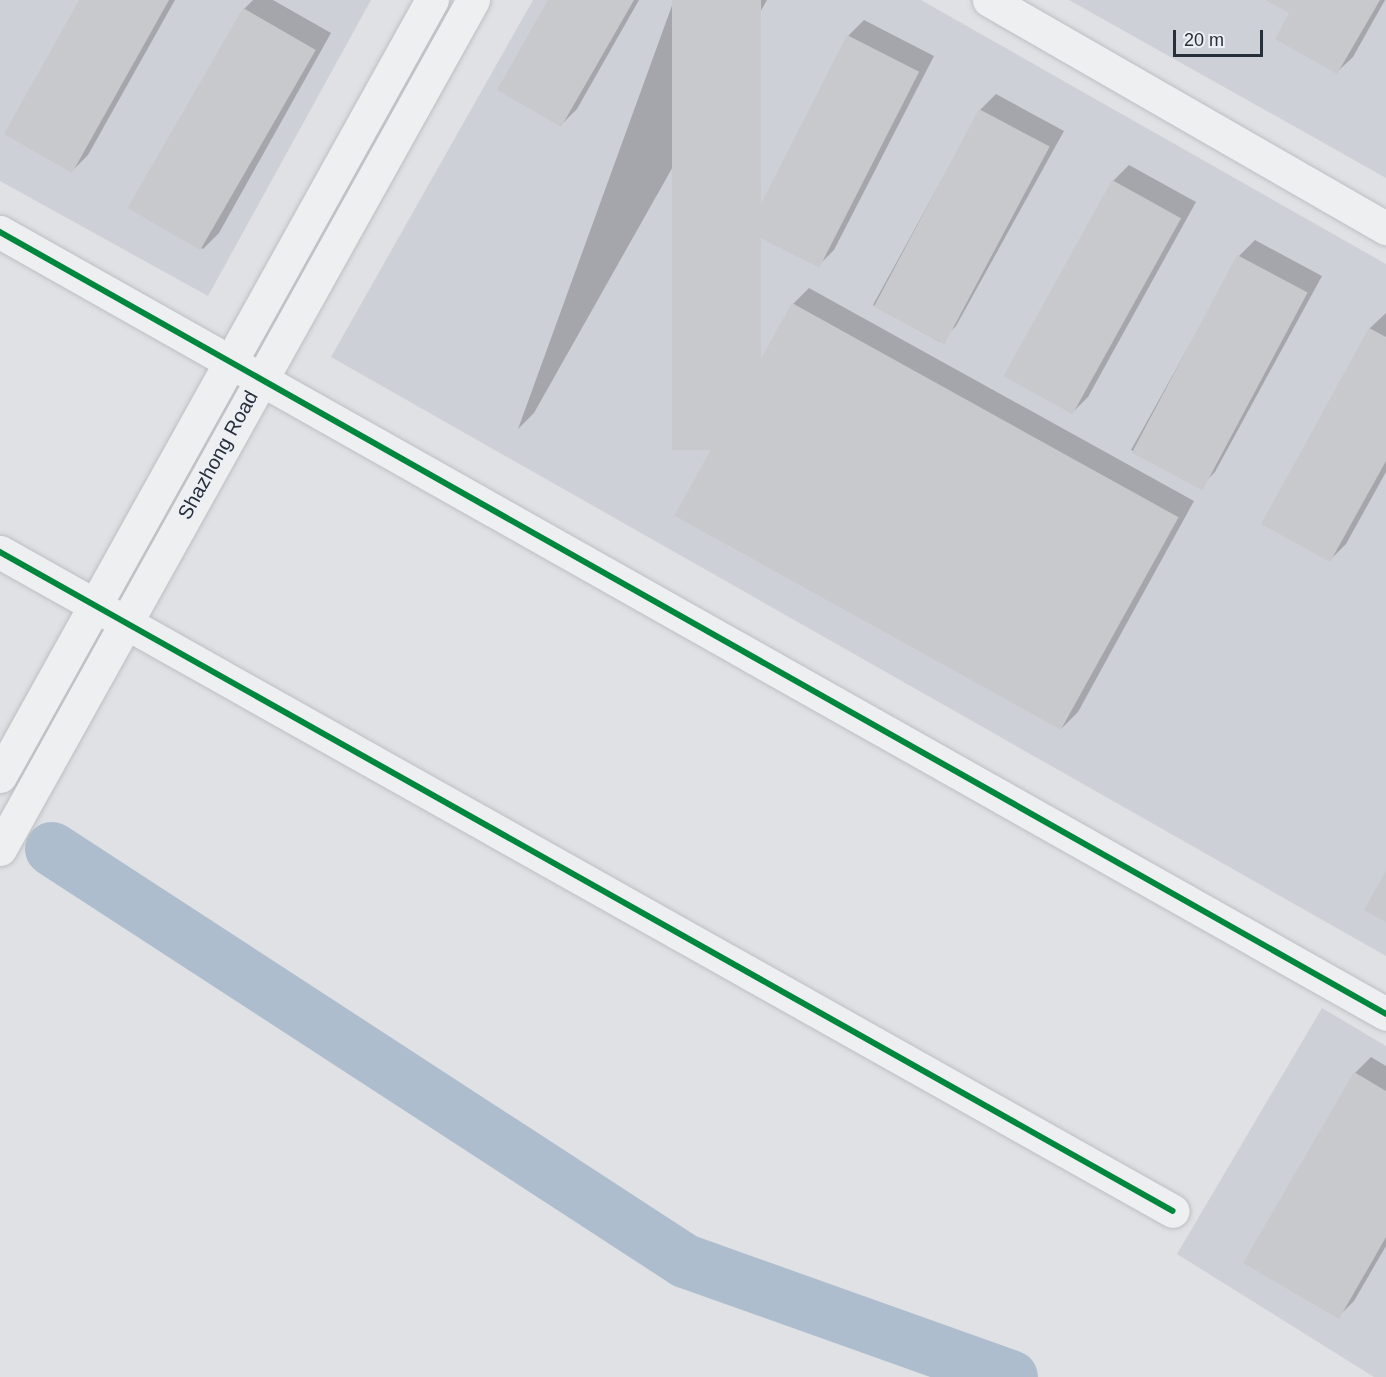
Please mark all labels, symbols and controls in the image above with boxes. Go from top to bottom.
scale bar [1176,18,1266,56]
text: 20 m [1184,30,1224,50]
street label: Shazhong Road [173,386,263,524]

